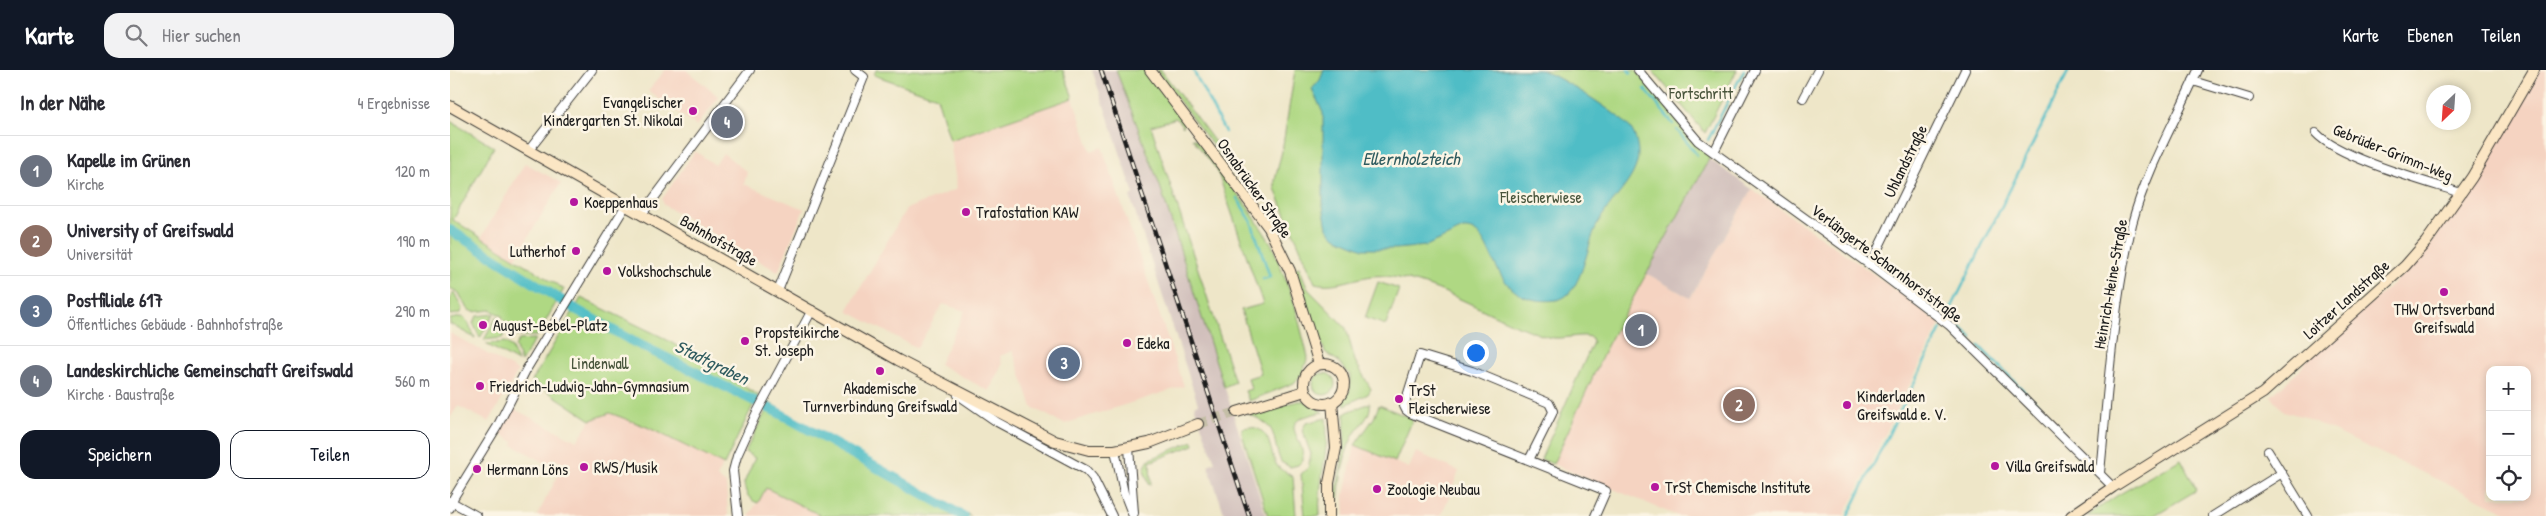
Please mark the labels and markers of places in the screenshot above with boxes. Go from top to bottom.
place label: Evangelischer Kindergarten St. Nikolai [543,91,683,131]
pin: 4 [711,103,743,141]
marker: Evangelischer Kindergarten St. Nikolai [687,105,699,117]
place label: Koeppenhaus [584,191,658,213]
marker: Koeppenhaus [568,196,580,208]
place label: Trafostation KAW [976,201,1079,223]
marker: Trafostation KAW [960,206,972,218]
place label: Lutherhof [510,240,566,262]
marker: Lutherhof [570,245,582,257]
place label: Volkshochschule [617,260,712,282]
marker: Volkshochschule [601,265,613,277]
marker: THW Ortsverband Greifswald [2438,286,2450,298]
place label: THW Ortsverband Greifswald [2394,298,2494,338]
pin: 1 [1625,311,1657,349]
place label: August-Bebel-Platz [493,314,608,336]
marker: August-Bebel-Platz [477,319,489,331]
place label: Propsteikirche St. Joseph [755,321,840,361]
place label: Edeka [1137,332,1170,354]
marker: Propsteikirche St. Joseph [739,335,751,347]
marker: Edeka [1121,337,1133,349]
pin: 3 [1048,344,1080,382]
marker: Akademische Turnverbindung Greifswald [874,365,886,377]
place label: Friedrich-Ludwig-Jahn-Gymnasium [489,375,689,397]
place label: Akademische Turnverbindung Greifswald [803,377,957,417]
place label: TrSt Fleischerwiese [1408,379,1491,419]
marker: Friedrich-Ludwig-Jahn-Gymnasium [474,380,486,392]
place label: Kinderladen Greifswald e. V. [1857,385,1946,425]
pin: 2 [1723,386,1755,424]
marker: TrSt Fleischerwiese [1393,393,1405,405]
marker: Kinderladen Greifswald e. V. [1841,399,1853,411]
place label: Villa Greifswald [2005,455,2094,477]
place label: RWS/Musik [594,456,658,478]
place label: Hermann Löns [487,458,568,480]
marker: Villa Greifswald [1989,460,2001,472]
marker: RWS/Musik [578,461,590,473]
marker: Hermann Löns [471,463,483,475]
place label: TrSt Chemische Institute [1665,476,1811,498]
place label: Zoologie Neubau [1387,478,1481,500]
marker: TrSt Chemische Institute [1649,481,1661,493]
marker: Zoologie Neubau [1371,483,1383,495]

